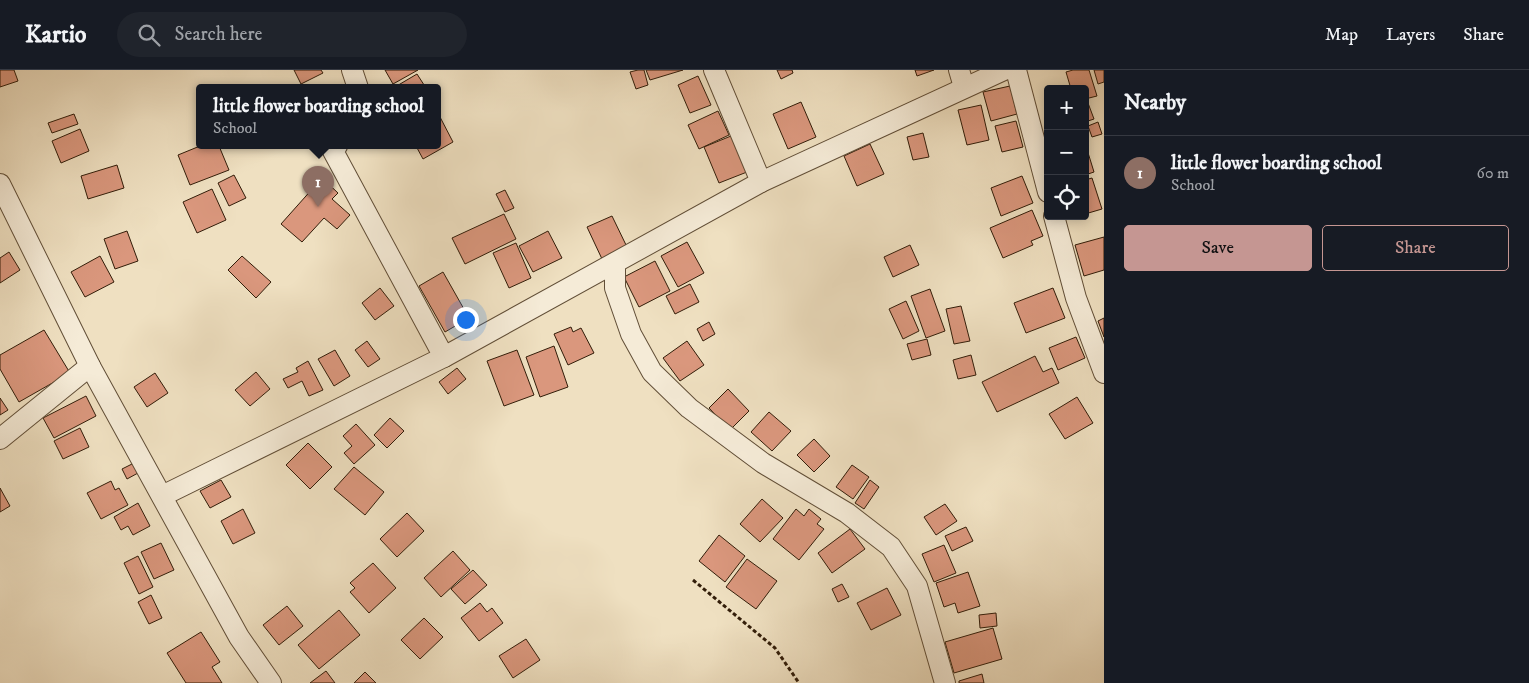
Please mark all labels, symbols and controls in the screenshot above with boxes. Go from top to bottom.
search box [117,12,467,57]
text: Kartio [25,20,87,50]
icon: search [135,21,163,49]
text: Search here [175,23,262,46]
text: Map [1325,24,1358,46]
text: Layers [1386,24,1435,46]
text: Share [1463,24,1504,46]
popup [196,84,441,149]
map controls [1044,85,1089,220]
button: + [1044,85,1089,130]
text: Nearby [1124,90,1186,116]
text: little flower boarding school [213,95,424,118]
text: School [213,118,257,138]
button: − [1044,130,1089,175]
text: little flower boarding school [1171,152,1382,175]
text: 1 [1137,163,1143,183]
text: 60 m [1477,163,1509,183]
pin: 1 [302,166,334,207]
button: locate [1044,175,1089,220]
text: School [1171,175,1215,195]
button: Save [1124,225,1312,271]
button: Share [1322,225,1509,271]
your location [453,307,479,333]

